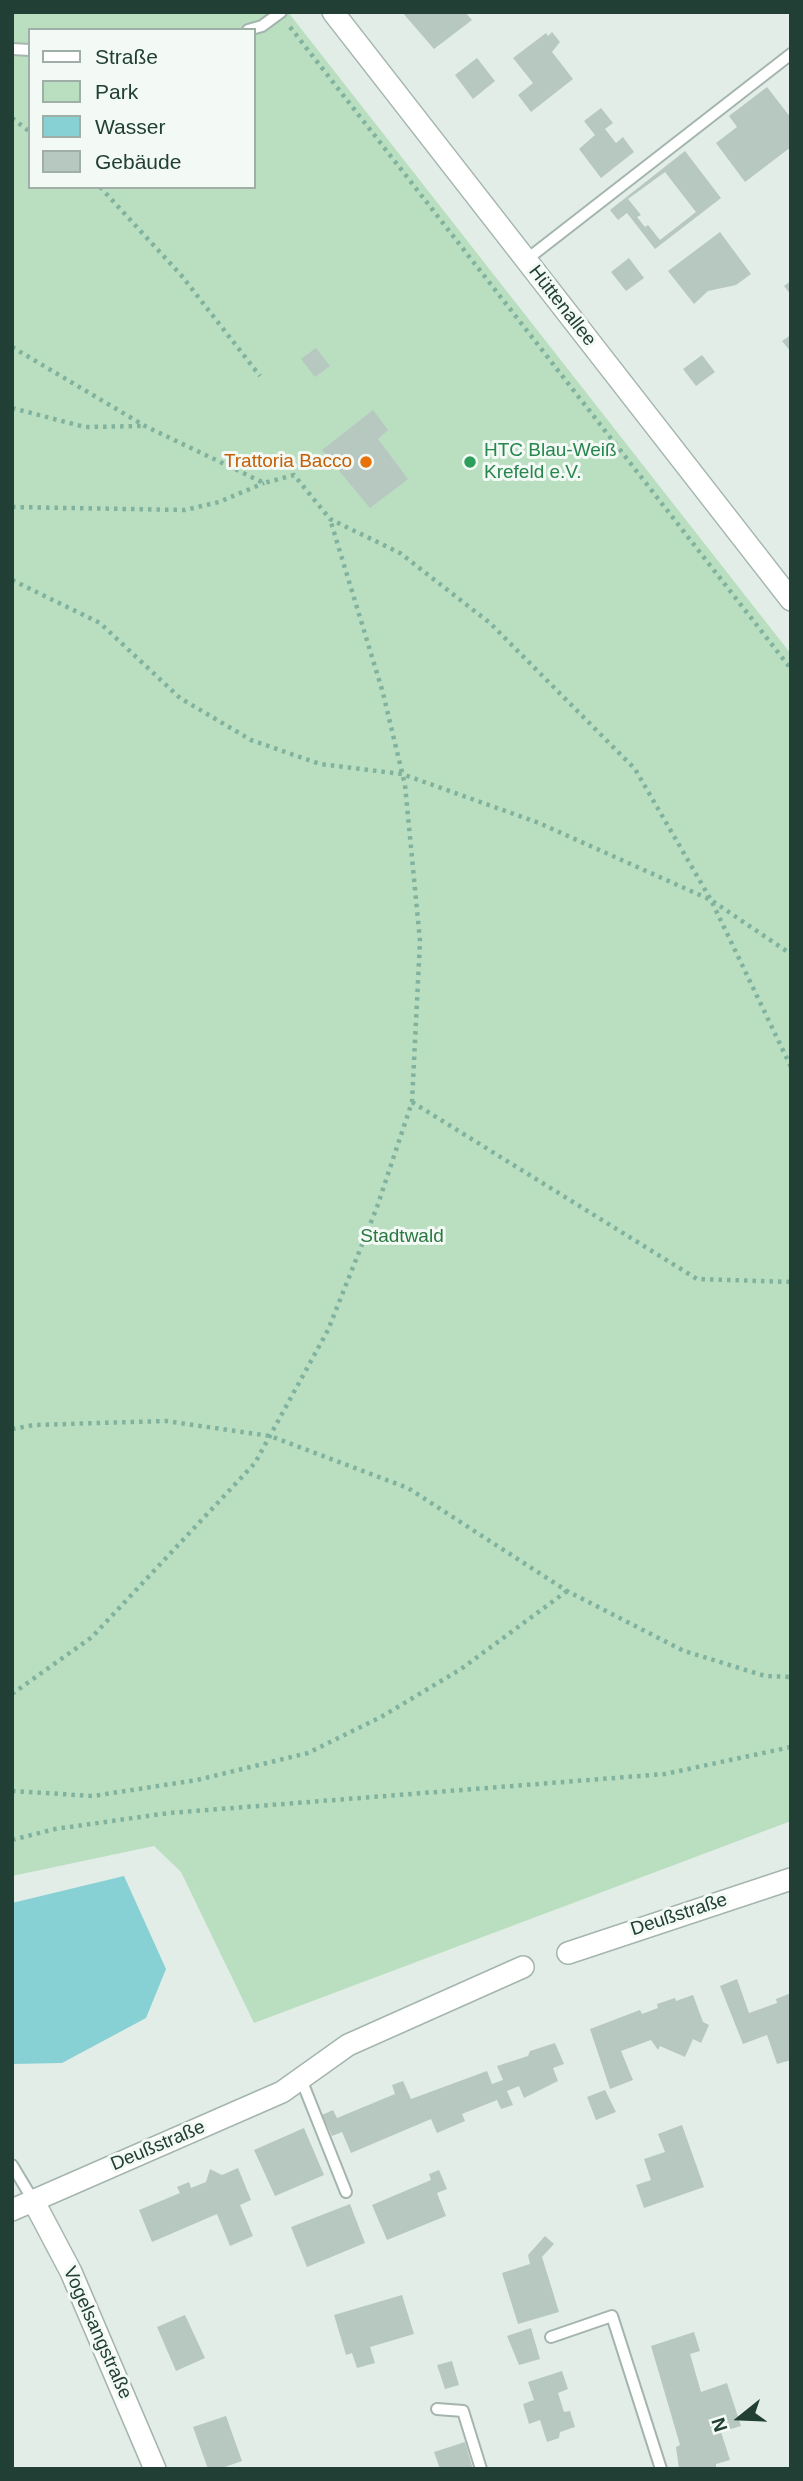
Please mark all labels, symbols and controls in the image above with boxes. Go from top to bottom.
legend [28,28,256,189]
text: Straße [95,45,158,68]
text: Park [95,80,138,103]
text: Wasser [95,115,165,138]
text: Gebäude [95,150,181,173]
street label: Hüttenallee [523,261,601,351]
place label: HTC Blau-Weiß Krefeld e.V. [484,440,617,484]
place label: Trattoria Bacco [224,451,352,473]
marker: Trattoria Bacco [358,454,374,470]
marker: HTC Blau-Weiß Krefeld e.V. [462,454,478,470]
park label: Stadtwald [360,1226,444,1248]
street label: Deußstraße [628,1889,730,1941]
street label: Deußstraße [107,2116,209,2176]
street label: Vogelsangstraße [58,2263,136,2403]
north arrow [705,2383,775,2453]
text: N [707,2415,732,2434]

